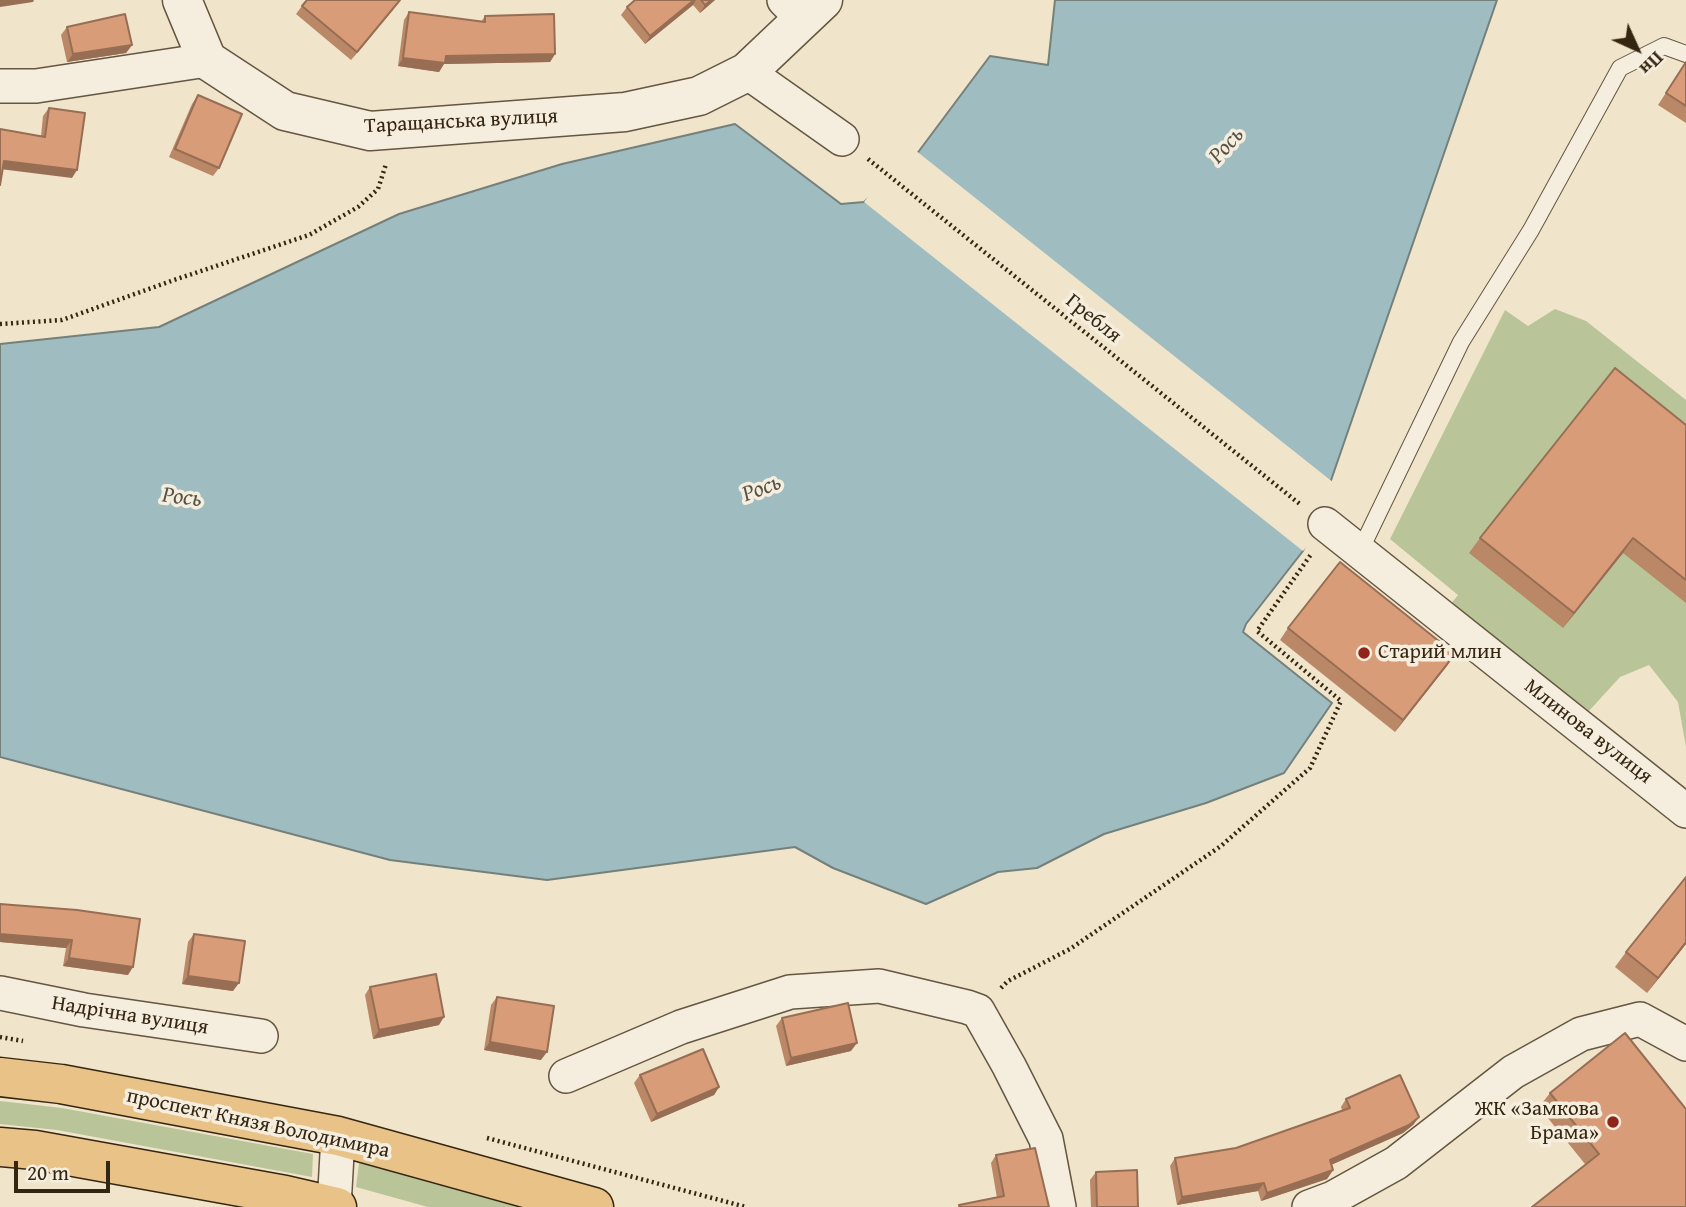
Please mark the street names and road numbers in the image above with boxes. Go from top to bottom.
street label: Таращанська вулиця [364,104,558,140]
street label: Гребля [1060,289,1126,349]
street label: Млинова вулиця [1519,674,1657,790]
street label: Надрічна вулиця [50,991,210,1041]
street label: проспект Князя Володимира [124,1084,392,1164]

